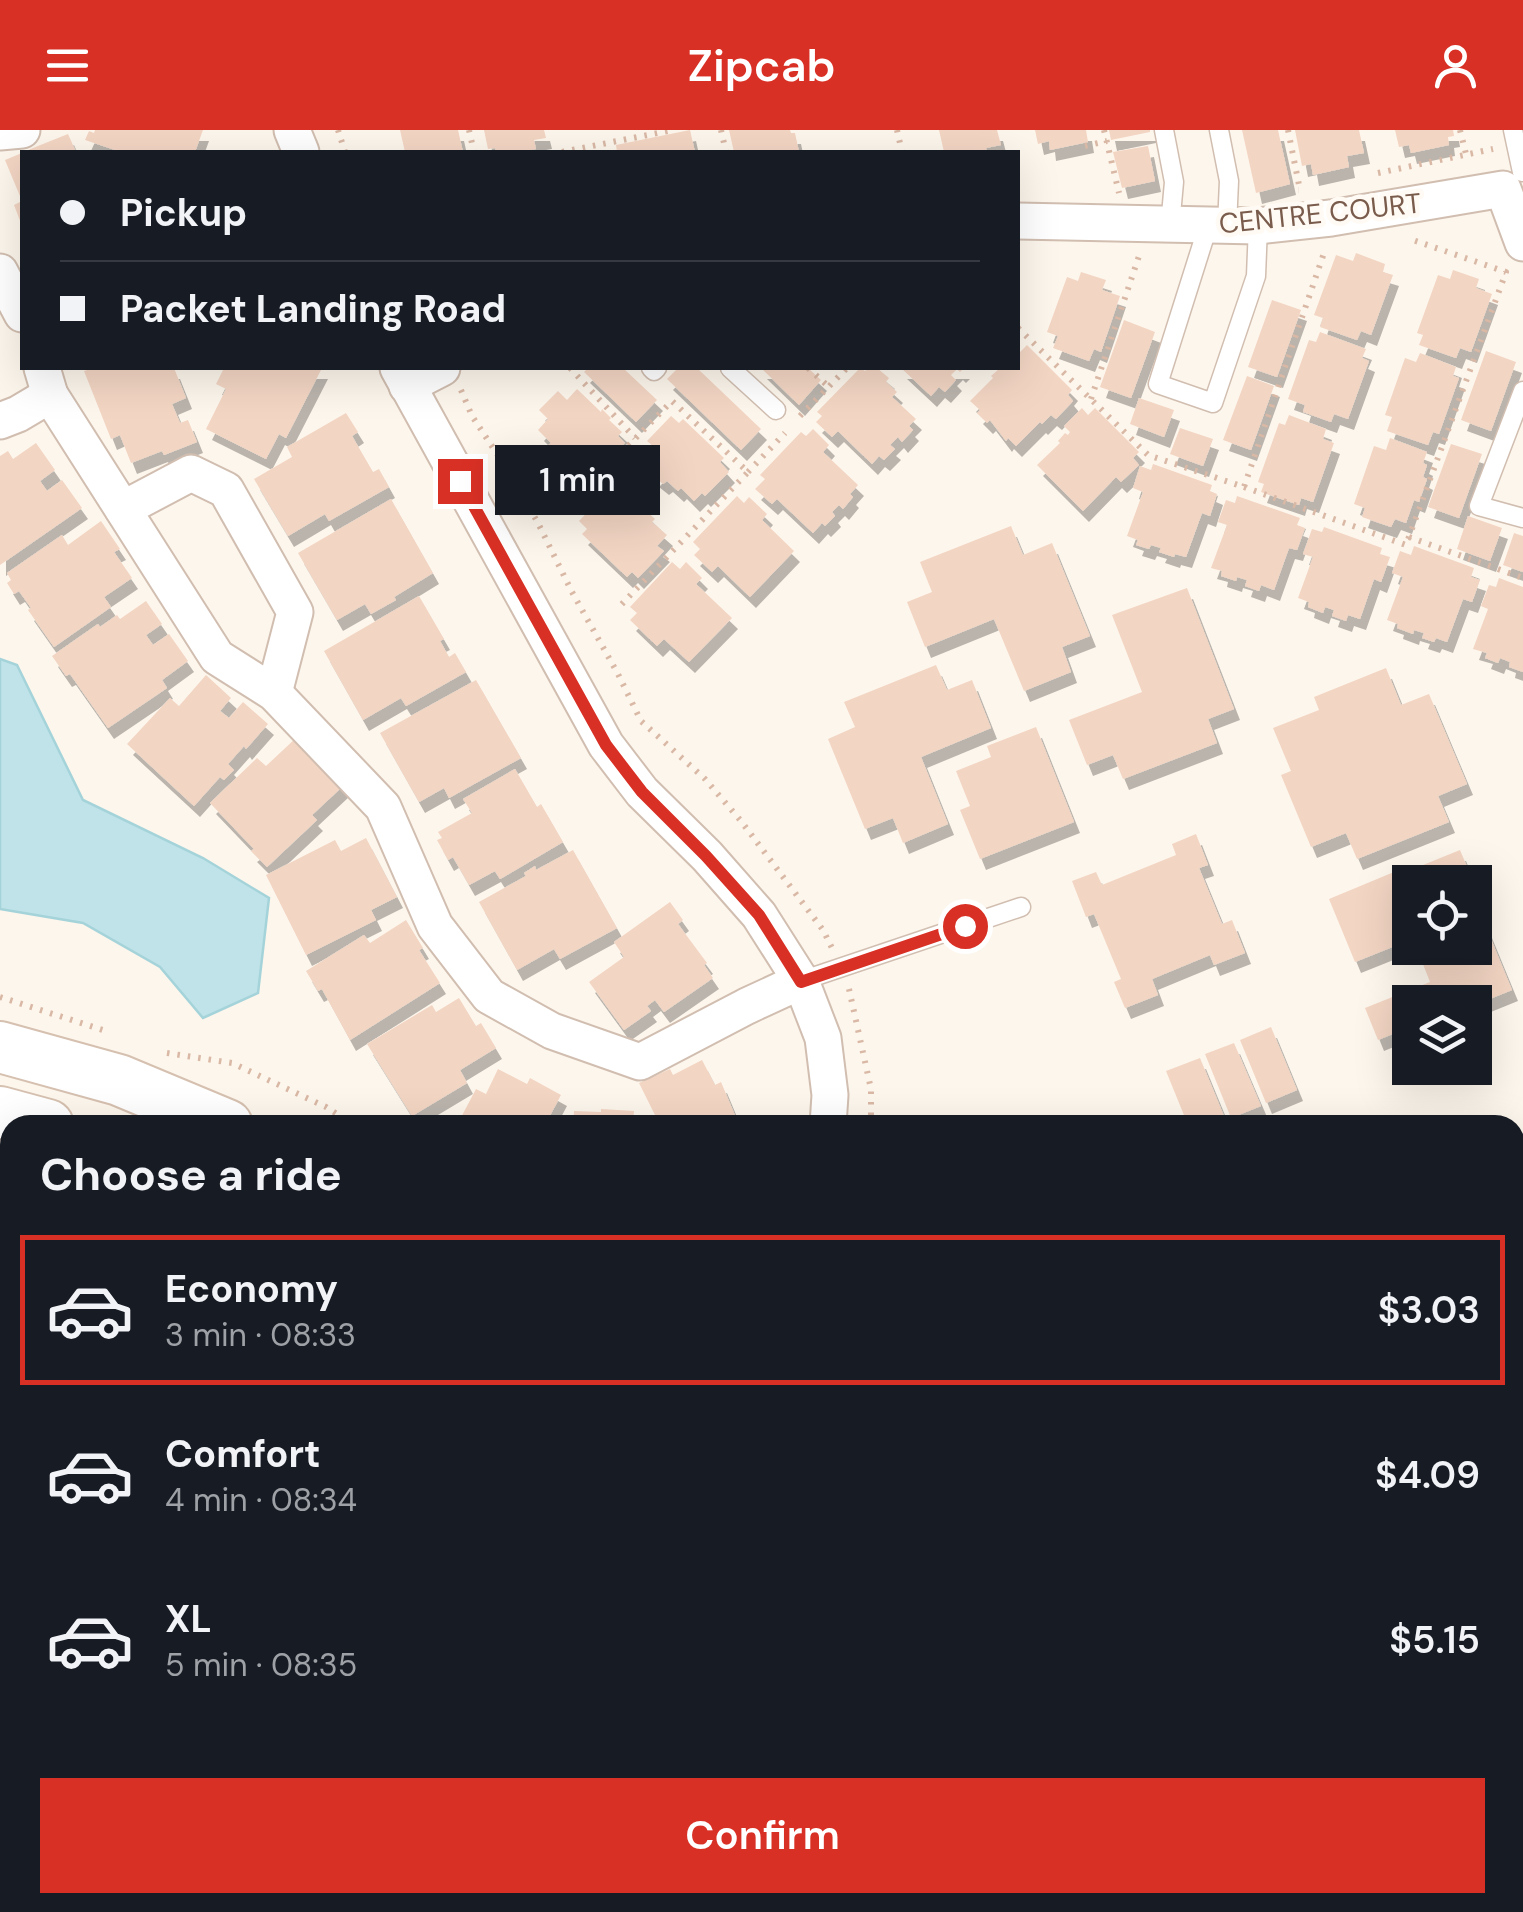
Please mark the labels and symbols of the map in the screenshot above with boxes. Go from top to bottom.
street label: CENTRE COURT [1217,184,1423,243]
callout: 1 min [495,446,660,516]
route end [438,459,483,504]
route start [943,904,988,949]

